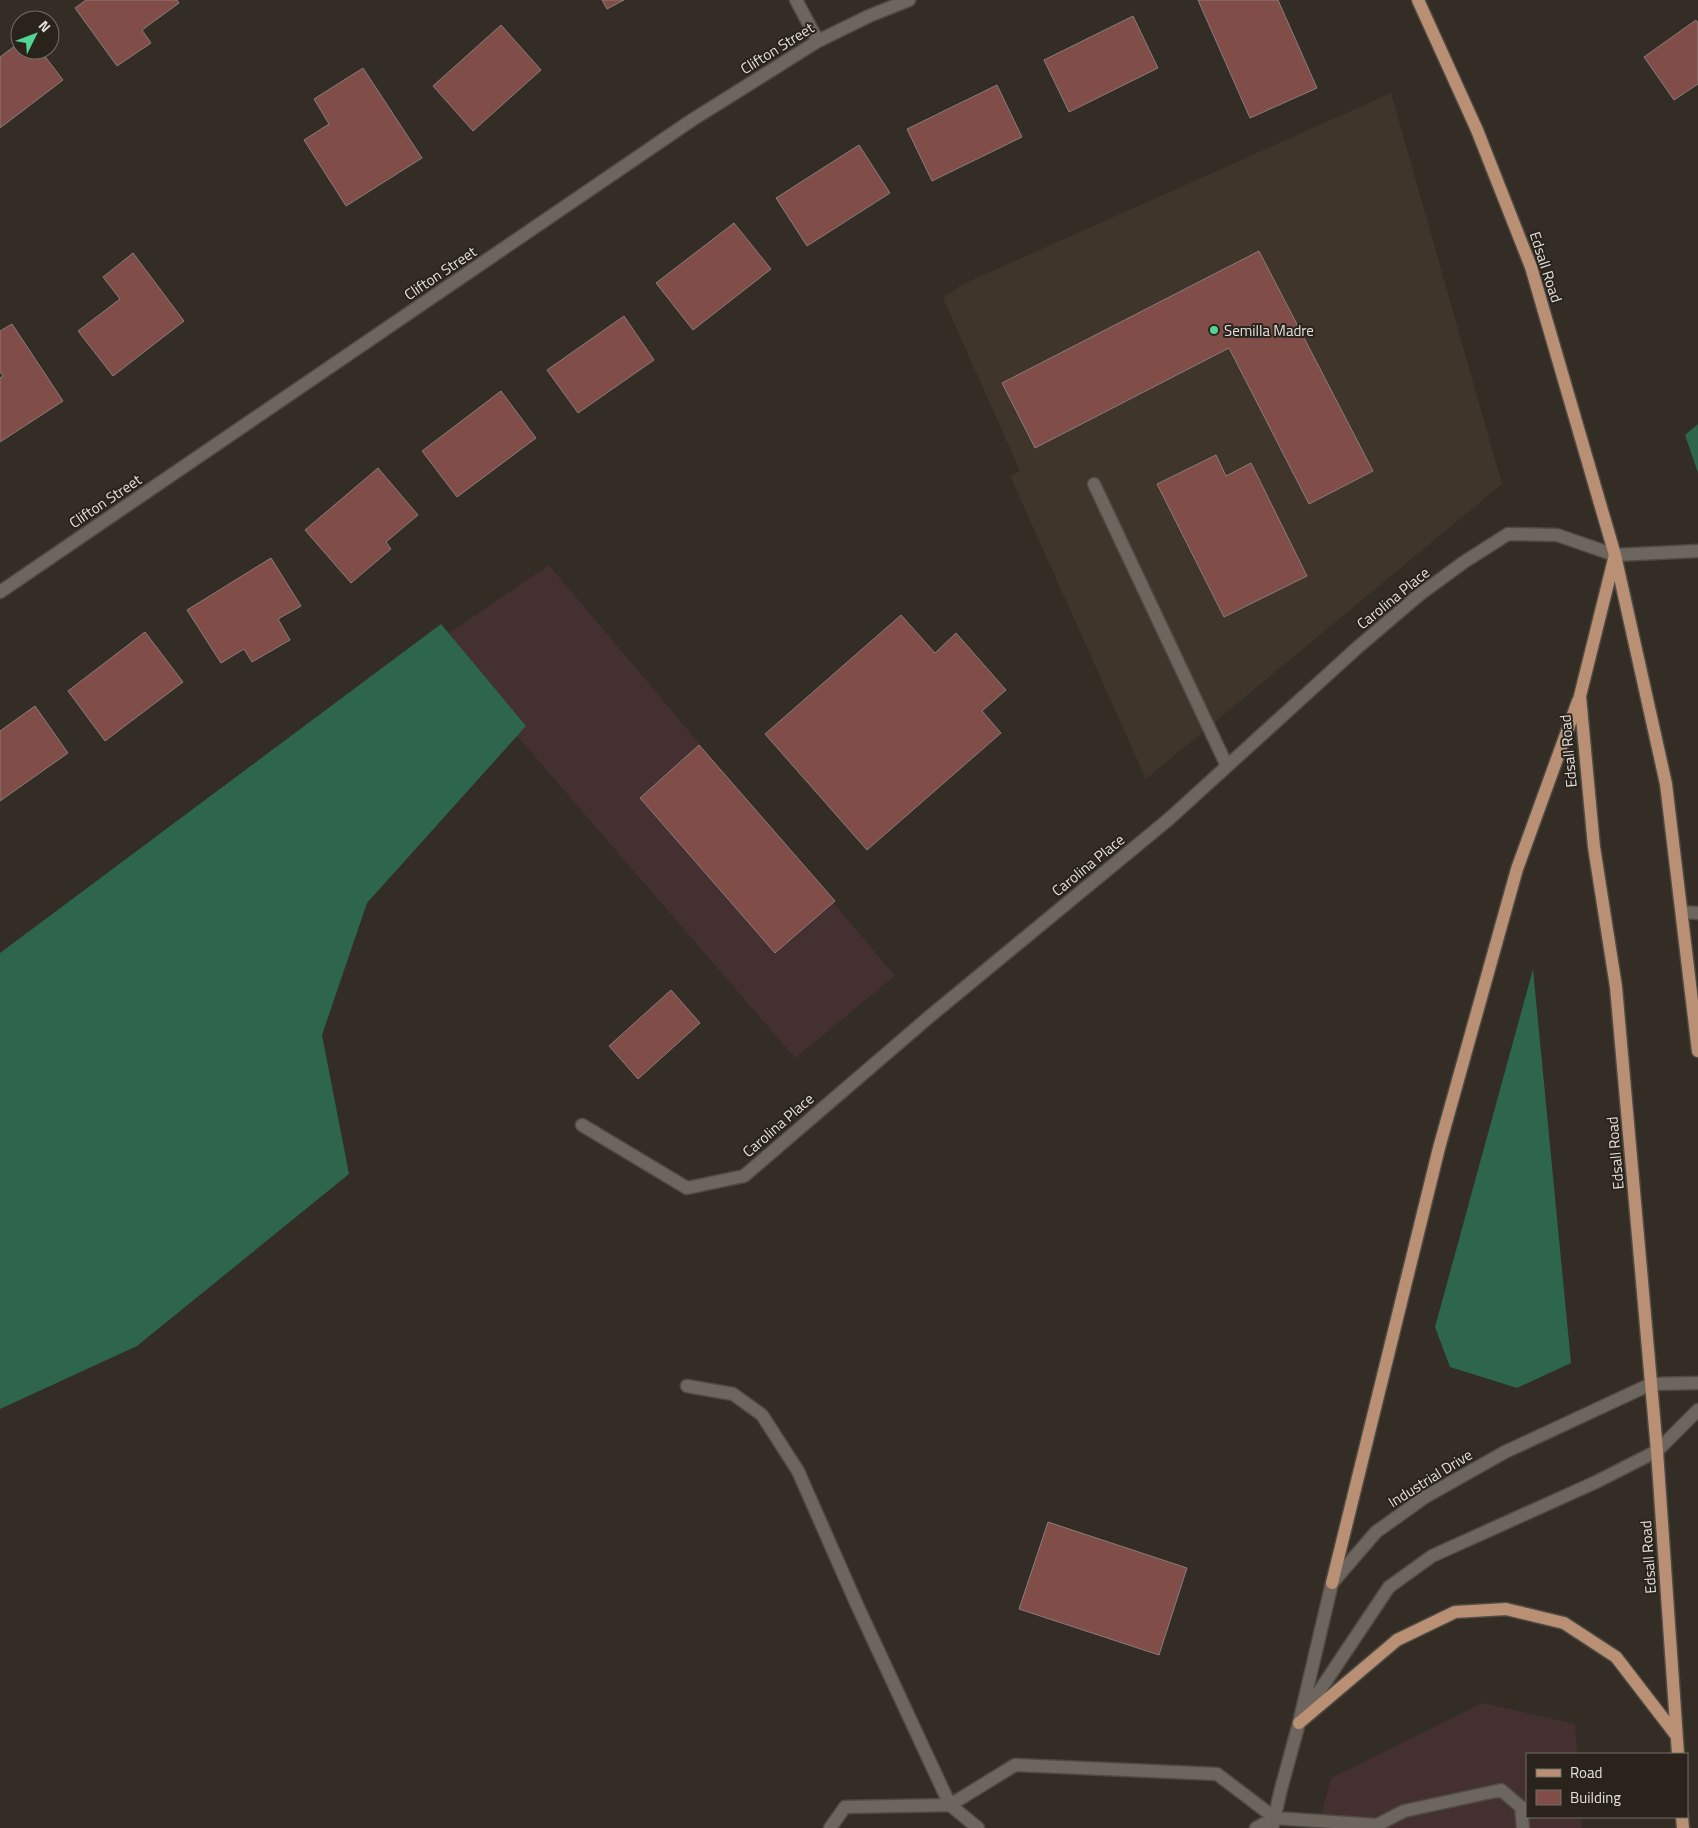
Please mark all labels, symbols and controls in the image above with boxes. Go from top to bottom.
north arrow [10,10,60,60]
text: N [34,15,56,37]
street label: Clifton Street [736,16,819,80]
street label: Edsall Road [1524,229,1568,305]
street label: Clifton Street [399,240,481,306]
place label: Semilla Madre [1224,319,1314,342]
marker: Semilla Madre [1208,324,1220,336]
street label: Clifton Street [64,468,146,534]
street label: Carolina Place [1352,561,1434,635]
street label: Edsall Road [1553,713,1583,789]
street label: Carolina Place [1047,828,1129,902]
street label: Carolina Place [737,1087,819,1163]
street label: Edsall Road [1600,1115,1630,1191]
street label: Industrial Drive [1383,1443,1477,1513]
street label: Edsall Road [1634,1520,1662,1594]
legend [1526,1753,1688,1818]
text: Road [1570,1761,1602,1784]
text: Building [1570,1786,1621,1809]

